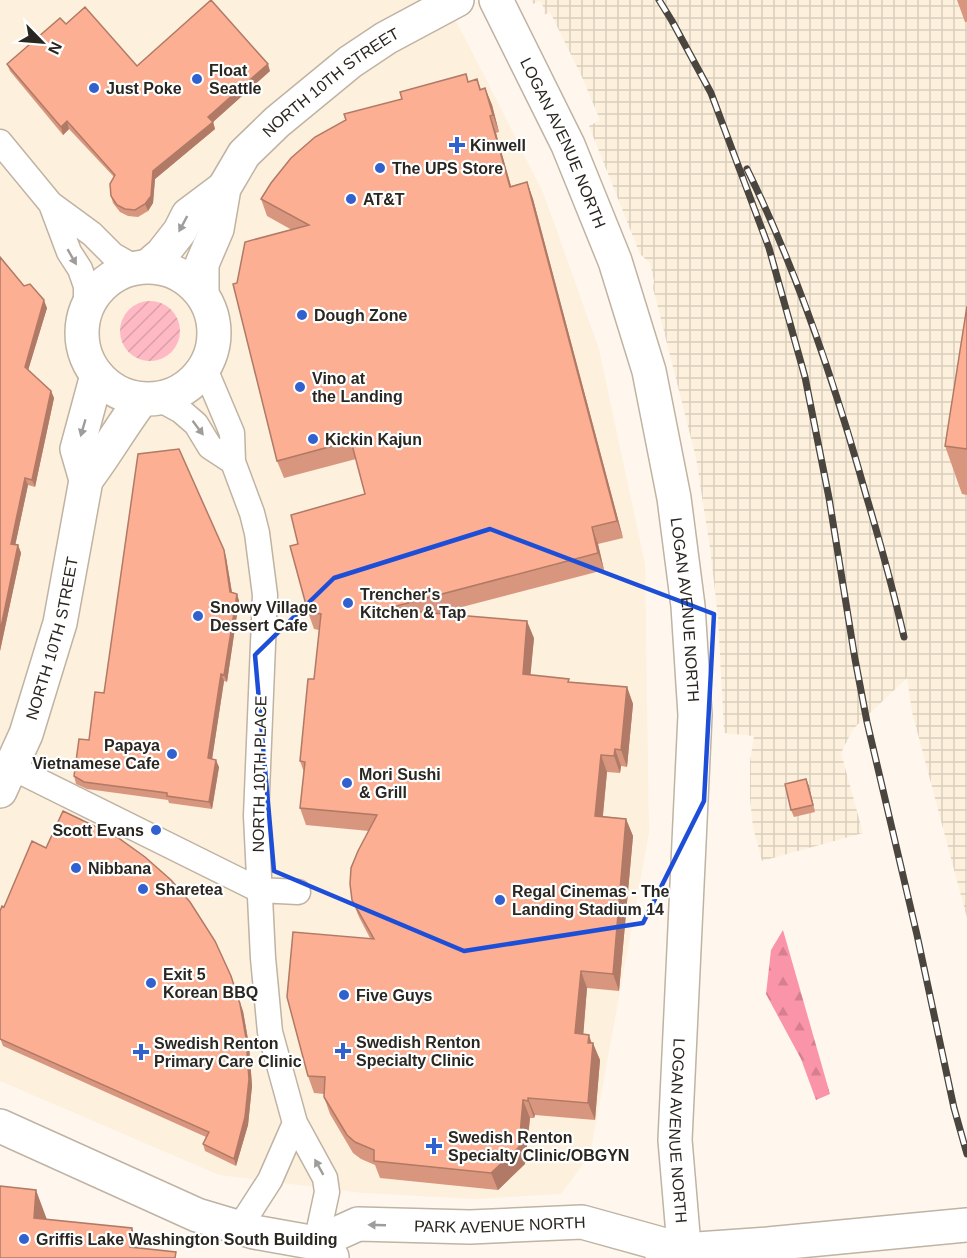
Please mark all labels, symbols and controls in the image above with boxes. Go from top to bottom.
north arrow [12,12,72,72]
street label: NORTH 10TH STREET [259,25,402,140]
text: N [45,39,65,57]
street label: LOGAN AVENUE NORTH [517,55,609,231]
place label: Float Seattle [209,62,262,97]
marker: Float Seattle [190,72,204,86]
place label: Just Poke [106,80,182,97]
marker: Just Poke [87,81,101,95]
marker: Kinwell [448,136,466,154]
place label: Kinwell [470,137,526,154]
place label: The UPS Store [392,160,503,177]
marker: The UPS Store [373,161,387,175]
place label: AT&T [363,191,405,208]
marker: AT&T [344,192,358,206]
one-way arrow [179,216,188,233]
one-way arrow [67,249,77,266]
place label: Dough Zone [314,307,407,324]
marker: Dough Zone [295,308,309,322]
place label: Vino at the Landing [312,370,403,405]
marker: Vino at the Landing [293,380,307,394]
one-way arrow [78,419,87,437]
one-way arrow [192,420,204,436]
place label: Kickin Kajun [325,431,422,448]
marker: Kickin Kajun [306,432,320,446]
street label: LOGAN AVENUE NORTH [668,517,702,703]
street label: NORTH 10TH STREET [23,555,81,722]
place label: Trencher's Kitchen & Tap [360,586,467,621]
marker: Trencher's Kitchen & Tap [341,596,355,610]
place label: Snowy Village Dessert Cafe [210,599,317,634]
marker: Snowy Village Dessert Cafe [191,609,205,623]
street label: NORTH 10TH PLACE [250,695,269,853]
place label: Papaya Vietnamese Cafe [32,737,160,772]
marker: Papaya Vietnamese Cafe [165,747,179,761]
place label: Mori Sushi & Grill [359,766,441,801]
marker: Mori Sushi & Grill [340,776,354,790]
place label: Scott Evans [52,822,144,839]
marker: Scott Evans [149,823,163,837]
place label: Nibbana [88,860,151,877]
marker: Nibbana [69,861,83,875]
place label: Sharetea [155,881,223,898]
marker: Sharetea [136,882,150,896]
place label: Regal Cinemas - The Landing Stadium 14 [512,883,669,918]
marker: Regal Cinemas - The Landing Stadium 14 [493,893,507,907]
place label: Exit 5 Korean BBQ [163,966,258,1001]
marker: Exit 5 Korean BBQ [144,976,158,990]
place label: Five Guys [356,987,433,1004]
marker: Five Guys [337,988,351,1002]
place label: Swedish Renton Specialty Clinic [356,1034,480,1069]
place label: Swedish Renton Primary Care Clinic [154,1035,302,1070]
street label: LOGAN AVENUE NORTH [666,1038,690,1224]
marker: Swedish Renton Specialty Clinic [334,1042,352,1060]
marker: Swedish Renton Primary Care Clinic [132,1043,150,1061]
place label: Swedish Renton Specialty Clinic/OBGYN [448,1129,629,1164]
marker: Swedish Renton Specialty Clinic/OBGYN [425,1137,443,1155]
one-way arrow [314,1158,324,1175]
street label: PARK AVENUE NORTH [414,1214,586,1236]
one-way arrow [367,1220,386,1229]
place label: Griffis Lake Washington South Building [36,1231,338,1248]
marker: Griffis Lake Washington South Building [17,1232,31,1246]

